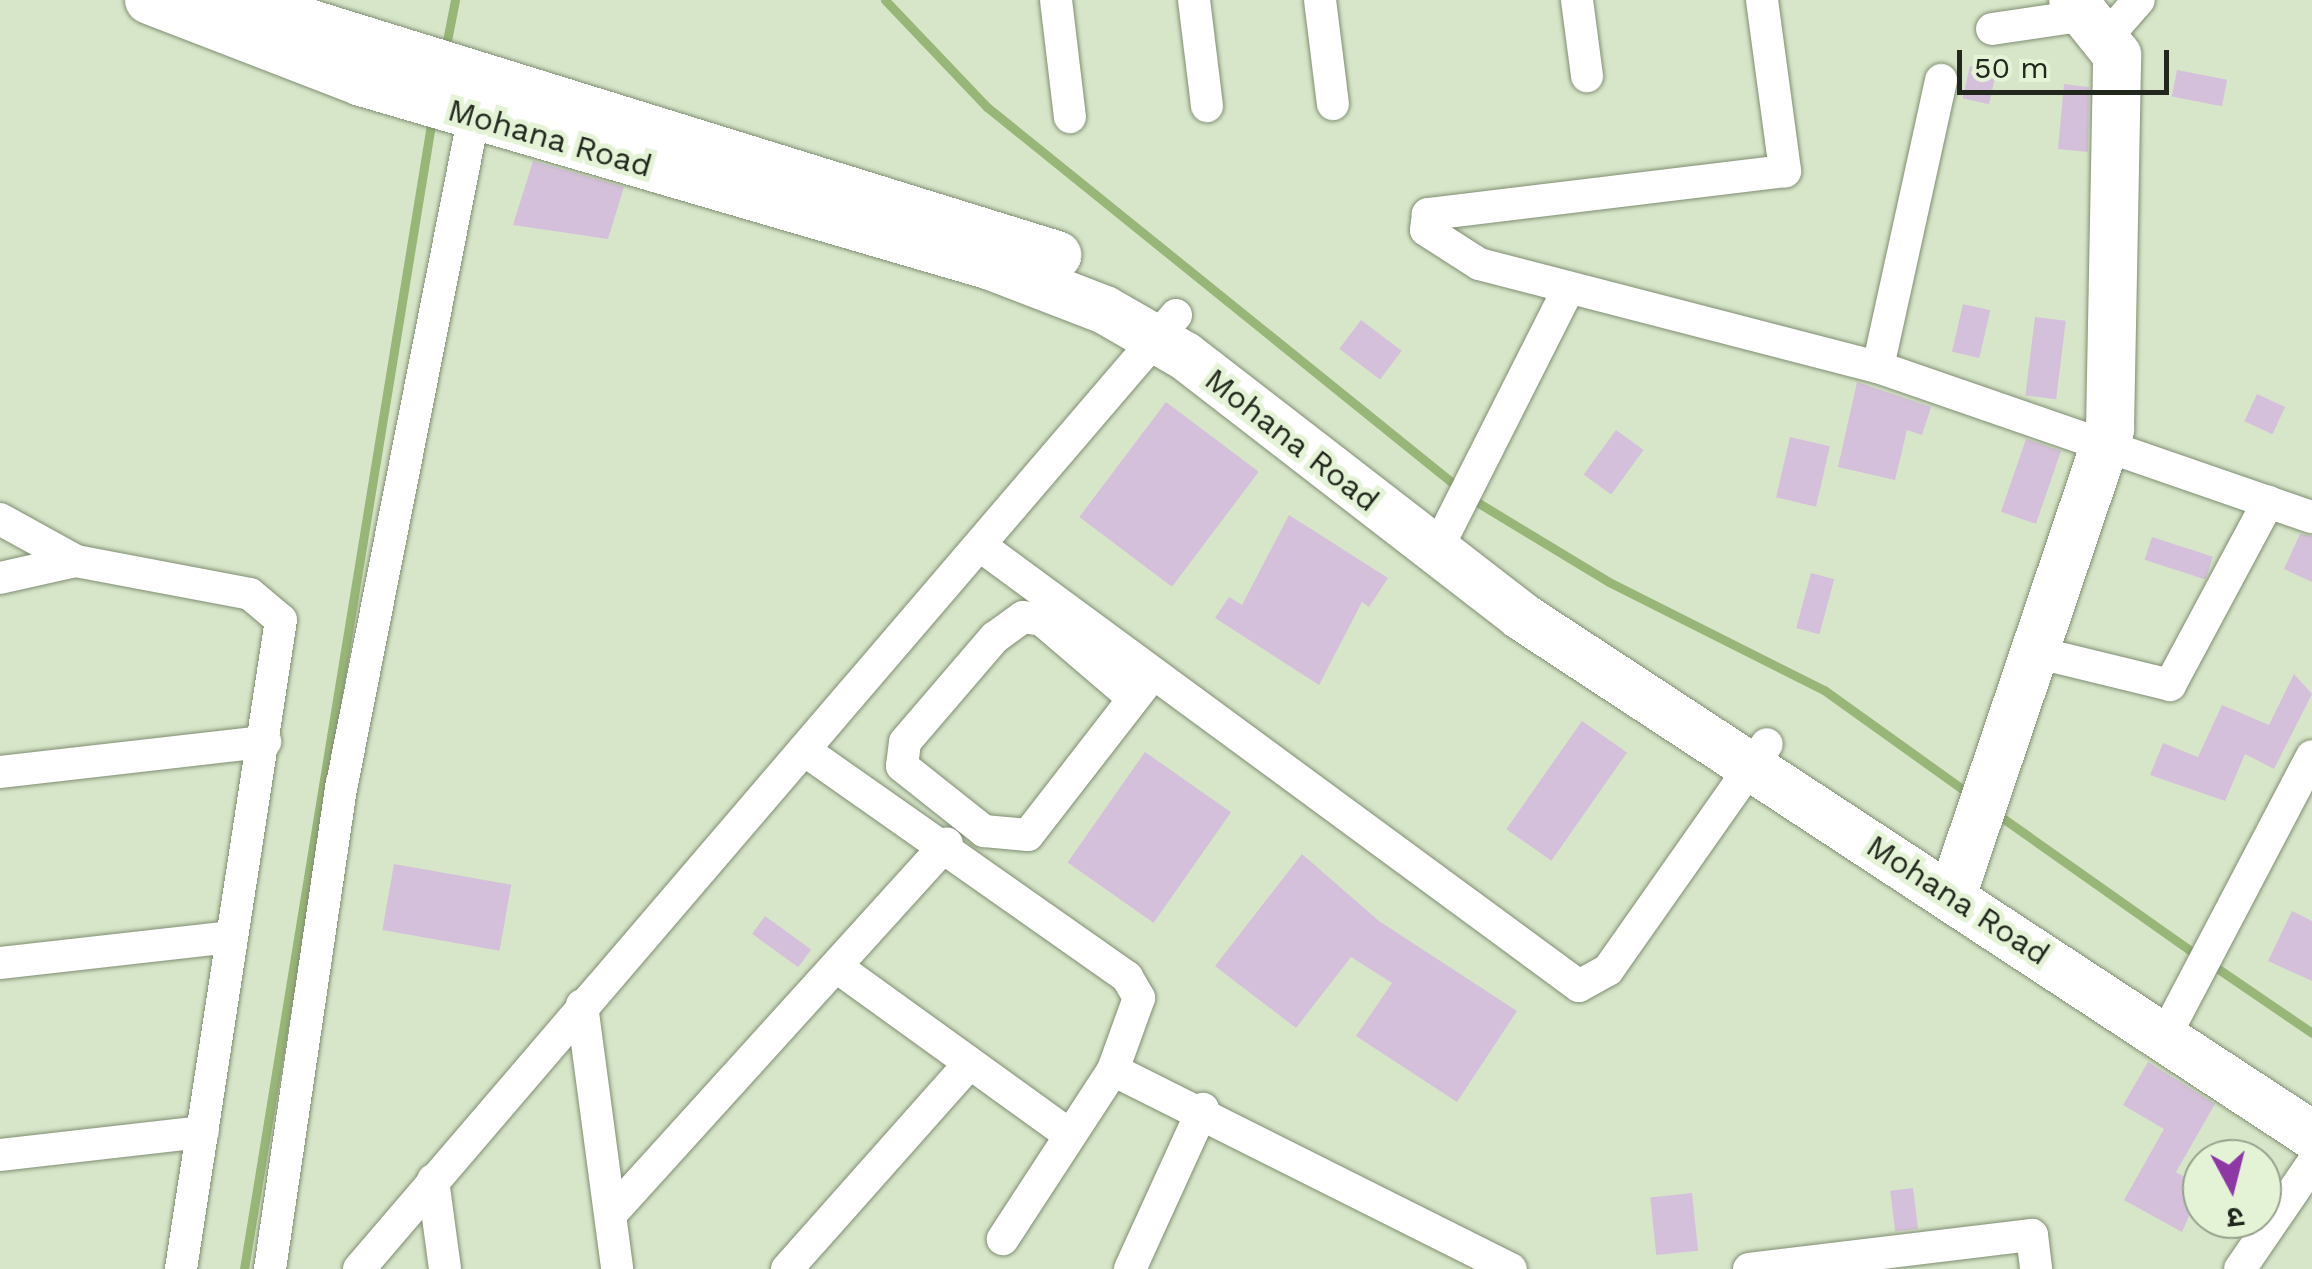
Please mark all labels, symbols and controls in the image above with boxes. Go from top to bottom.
scale bar [1962,30,2174,92]
text: 50 m [1974,50,2049,85]
street label: Mohana Road [443,90,657,186]
street label: Mohana Road [1197,360,1387,520]
street label: Mohana Road [1859,826,2057,974]
north arrow [2182,1139,2282,1239]
text: उ [2225,1200,2246,1235]

